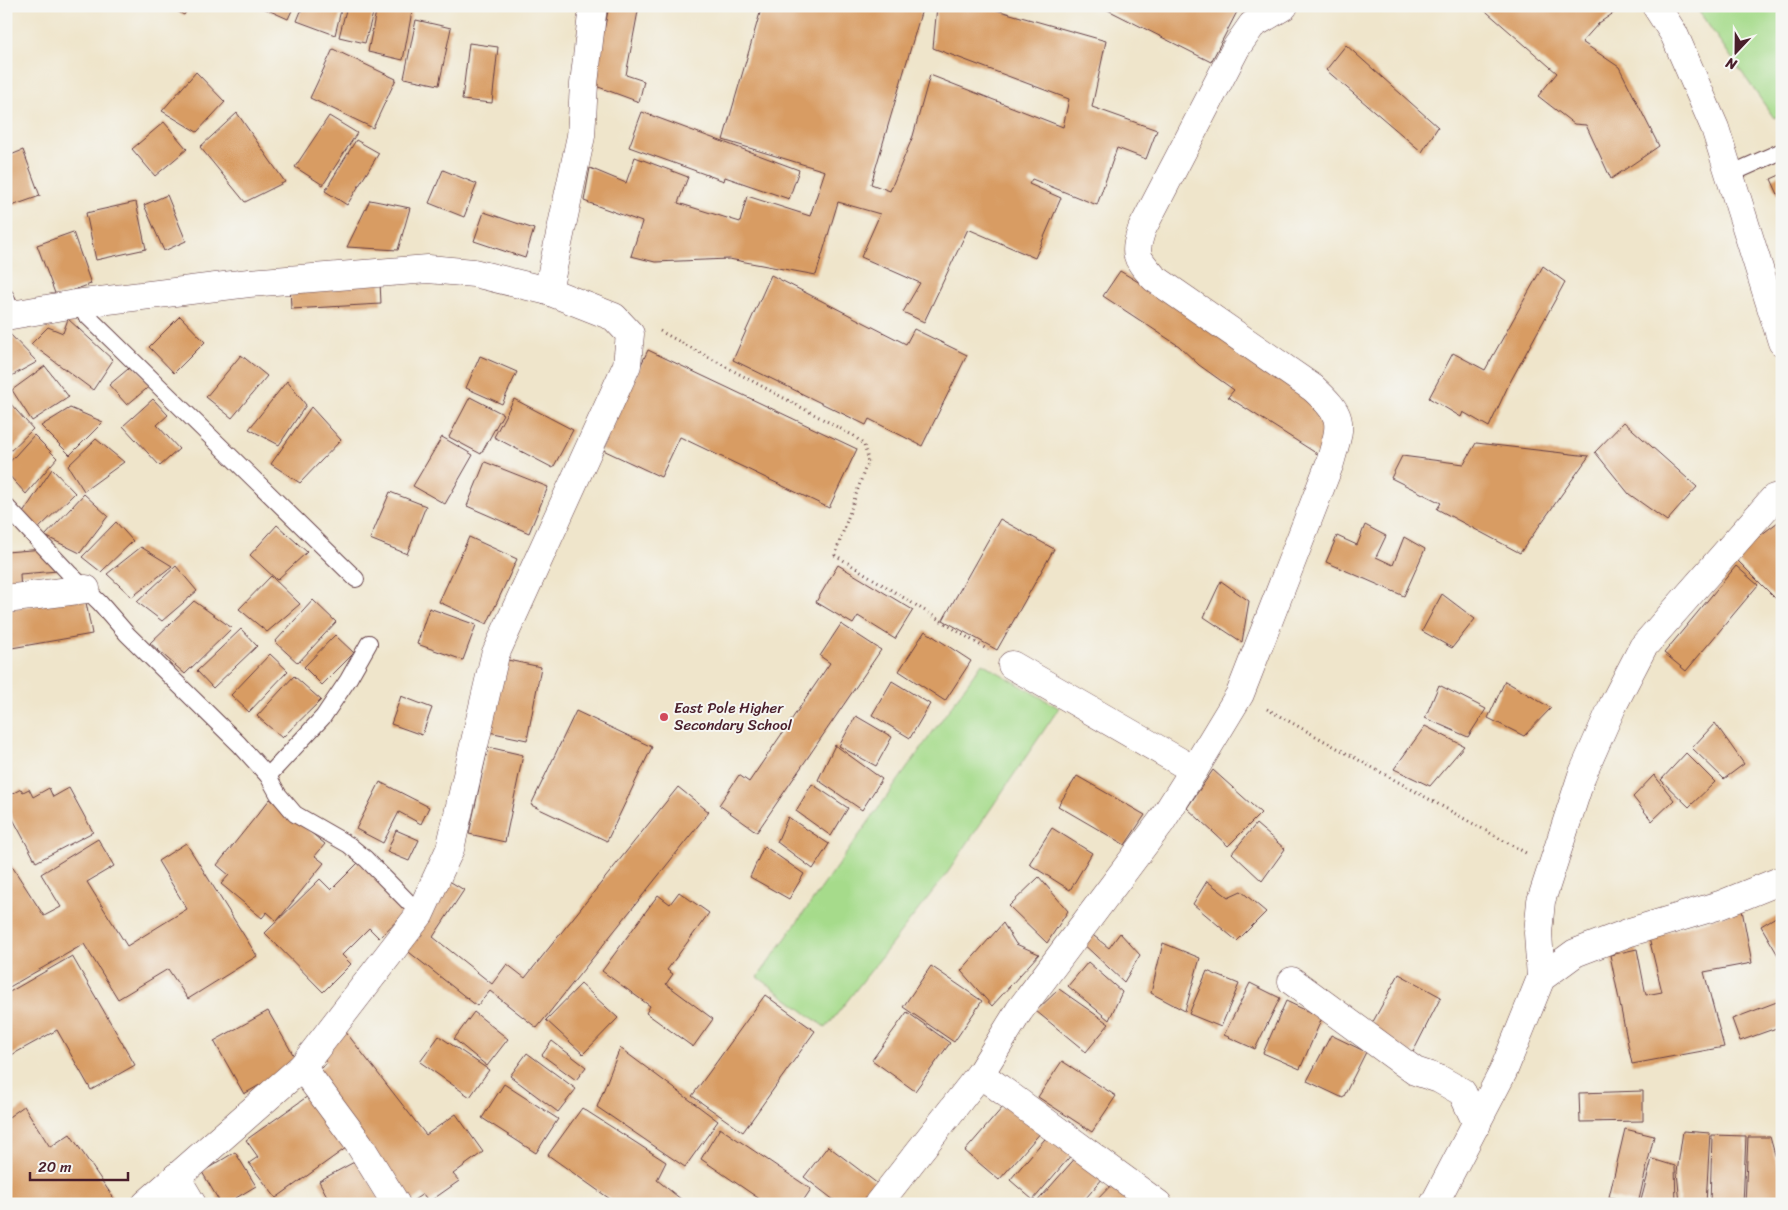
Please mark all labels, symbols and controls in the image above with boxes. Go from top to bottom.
north arrow [1710,28,1760,78]
text: N [1722,50,1741,77]
place label: East Pole Higher Secondary School [674,695,793,738]
marker: East Pole Higher Secondary School [658,711,670,723]
scale bar [30,1150,128,1182]
text: 20 m [38,1154,72,1180]

